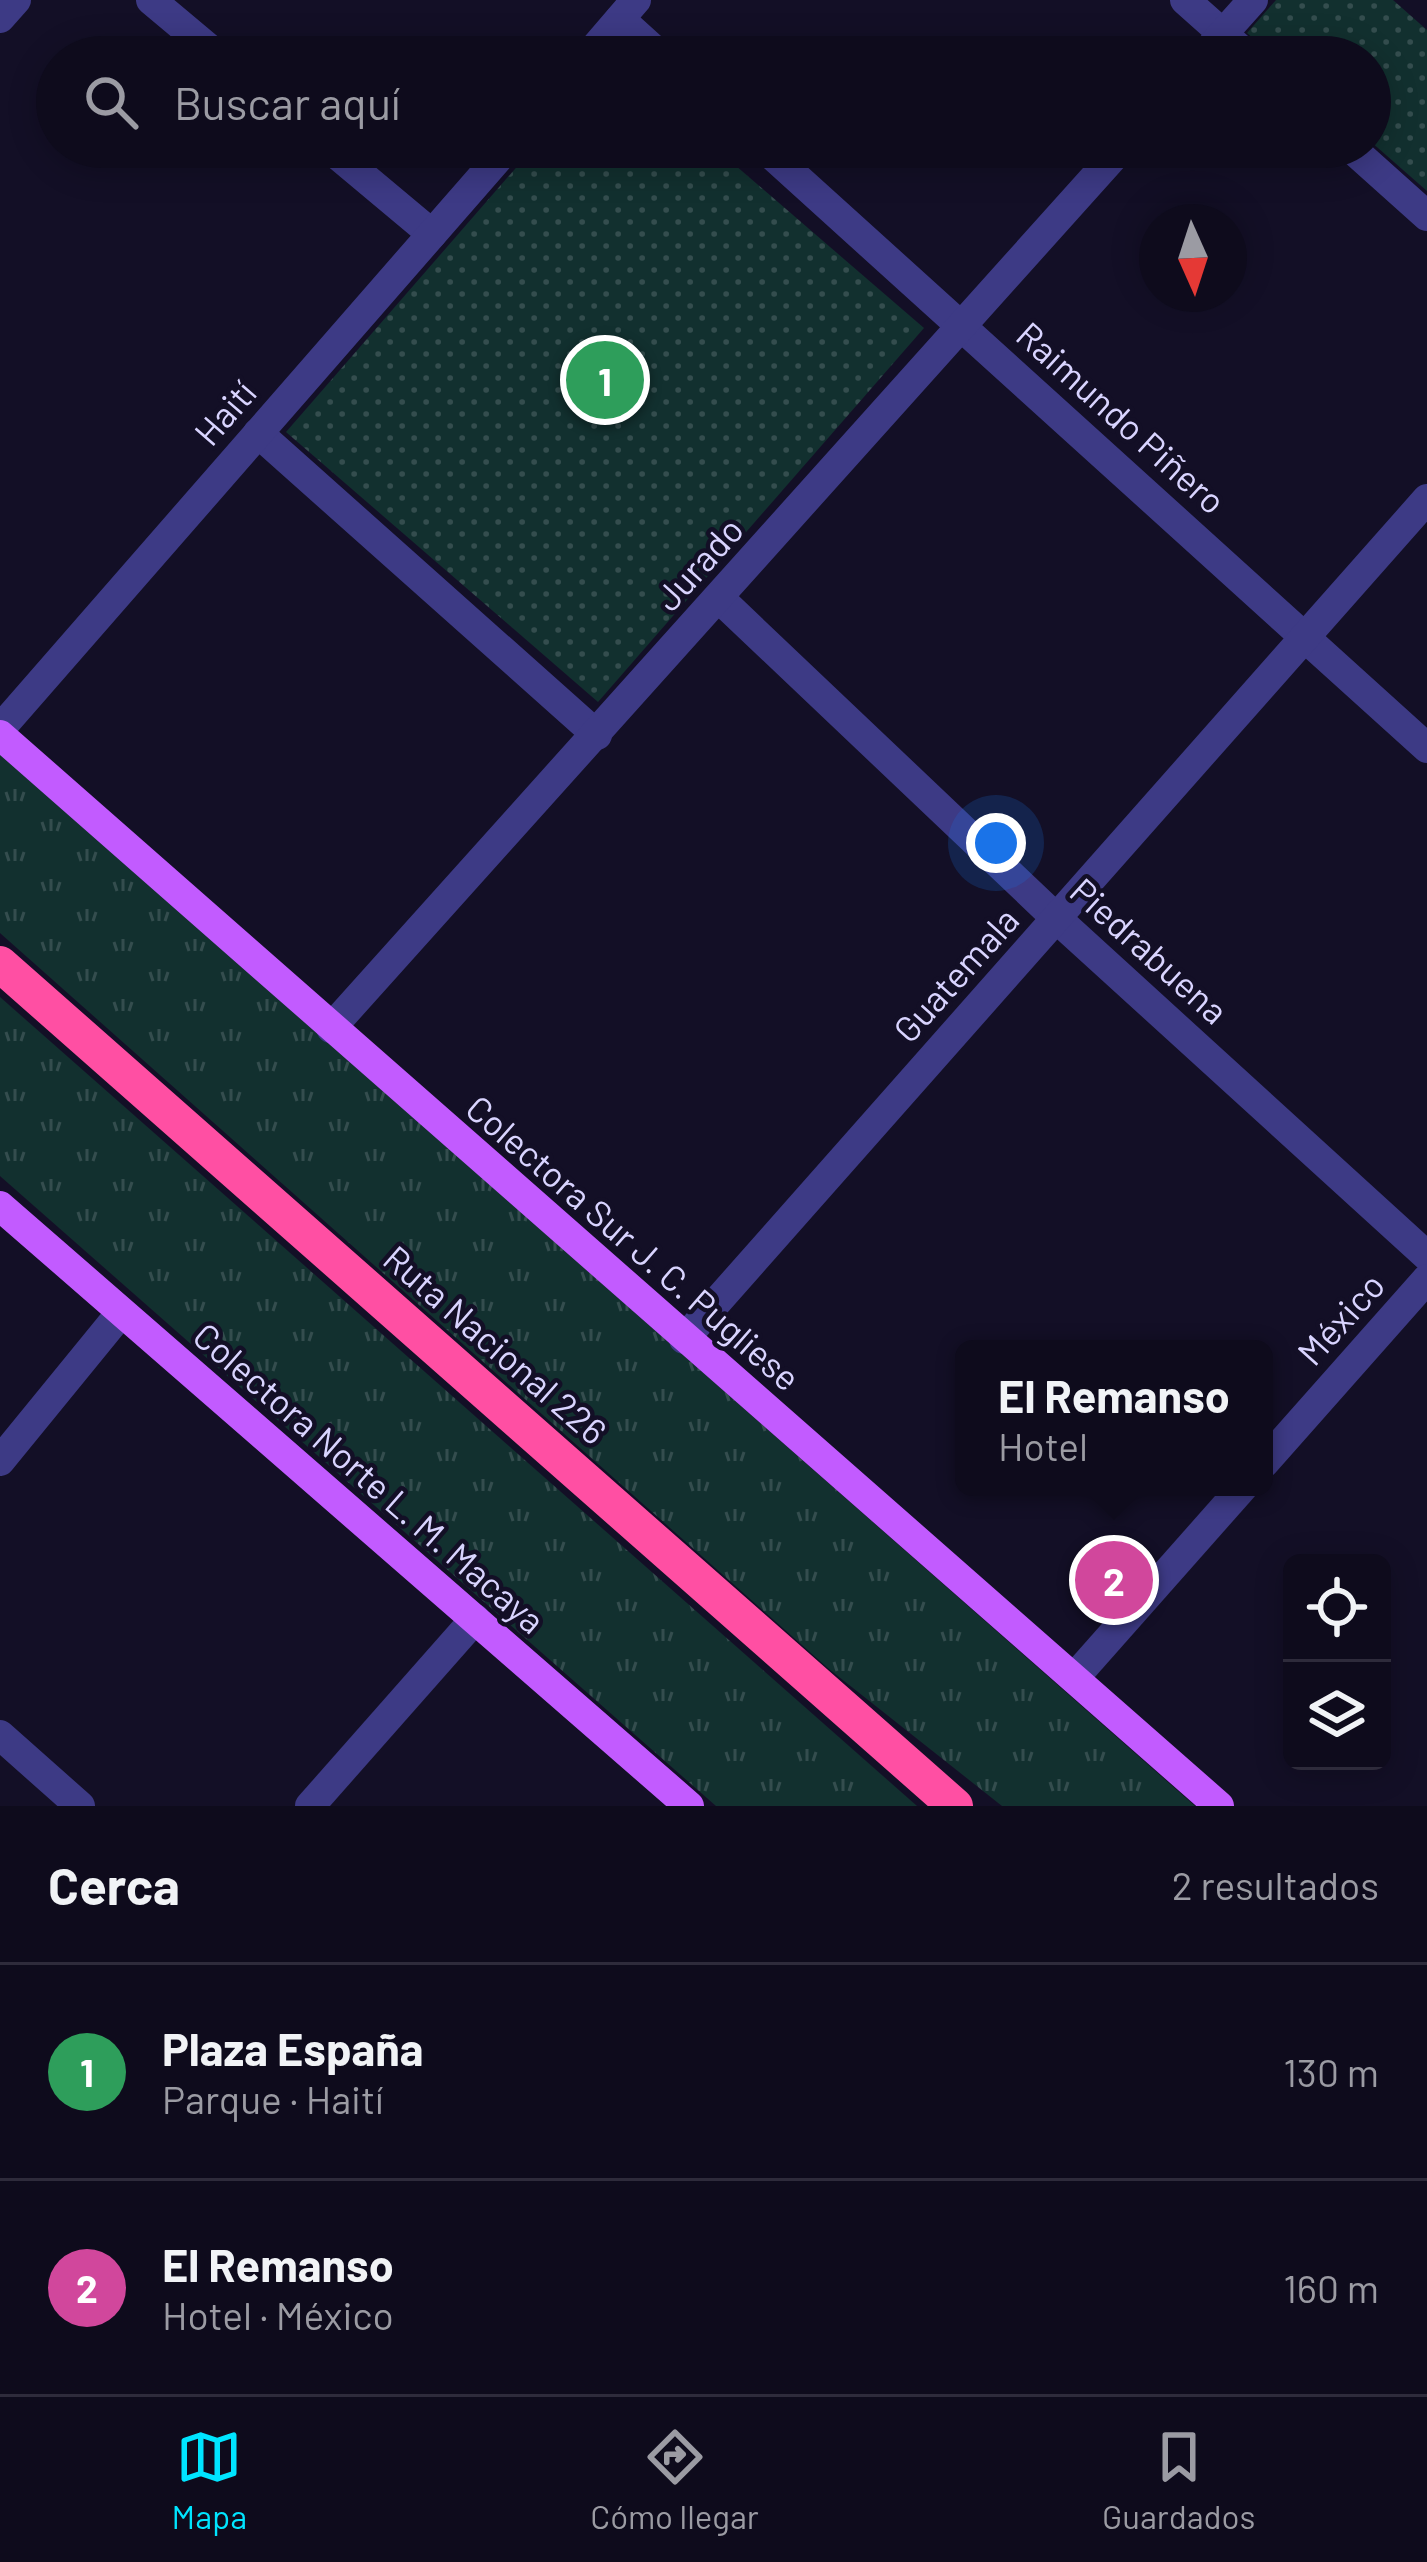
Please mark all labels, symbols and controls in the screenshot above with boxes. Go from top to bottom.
search box [36,36,1391,168]
icon: search [78,69,144,135]
text: Buscar aquí [174,75,401,129]
north arrow [1139,204,1247,312]
street label: Raimundo Piñero [1009,312,1235,522]
pin: 1 [566,335,644,425]
street label: Haití [184,371,264,453]
street label: Jurado [645,507,751,619]
your location [966,813,1026,873]
street label: Piedrabuena [1063,868,1237,1032]
street label: Guatemala [883,898,1027,1050]
street label: Colectora Sur J. C. Pugliese [458,1085,810,1399]
street label: Ruta Nacional 226 [376,1236,616,1452]
street label: México [1288,1263,1392,1373]
street label: Colectora Norte L. M. Macaya [186,1313,554,1641]
popup [955,1340,1273,1496]
text: El Remanso [998,1368,1230,1422]
text: Hotel [998,1422,1088,1469]
pin: 2 [1075,1535,1153,1625]
map controls [1283,1554,1391,1770]
button: locate [1283,1554,1391,1662]
button: layers [1283,1662,1391,1770]
text: Cerca [48,1854,180,1915]
text: 2 resultados [1172,1861,1379,1908]
text: Plaza España [162,2021,424,2075]
text: 1 [80,2048,94,2095]
text: 130 m [1283,2048,1379,2095]
text: Parque · Haití [162,2075,383,2122]
text: El Remanso [162,2237,394,2291]
text: 2 [76,2264,98,2311]
text: 160 m [1283,2264,1379,2311]
text: Hotel · México [162,2291,394,2338]
tab: Mapa [172,2424,247,2536]
tab: Cómo llegar [590,2424,759,2536]
tab: Guardados [1102,2424,1255,2536]

